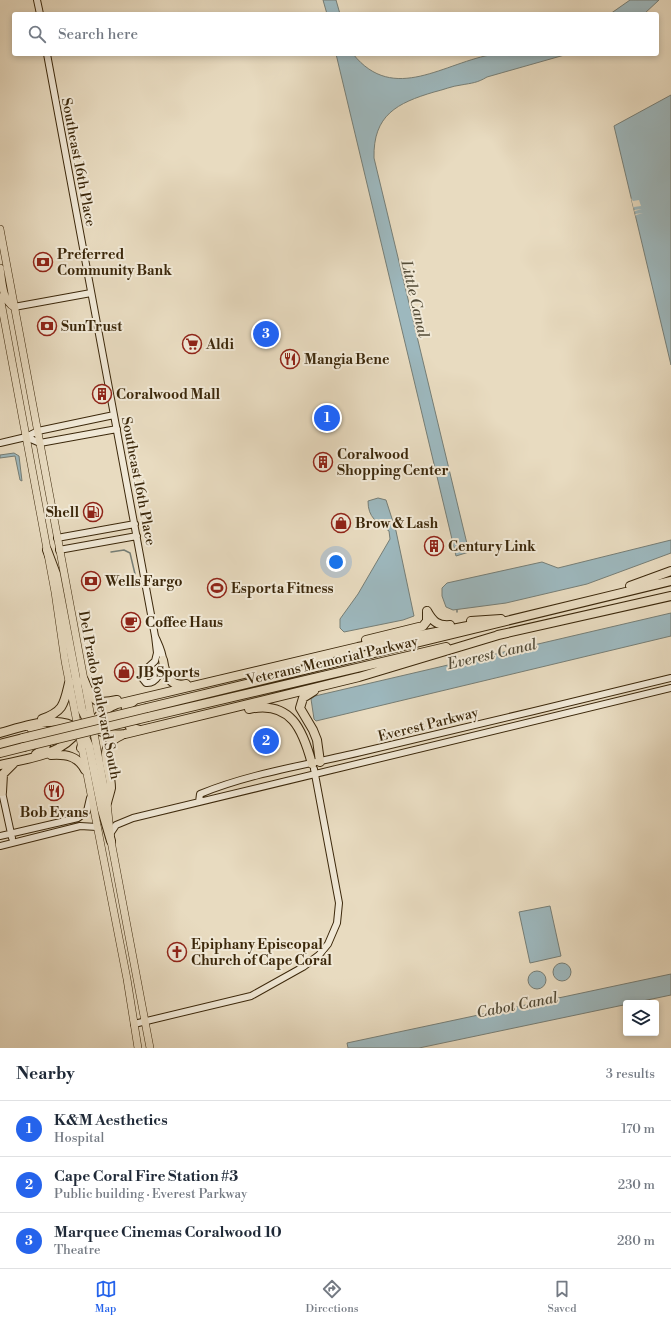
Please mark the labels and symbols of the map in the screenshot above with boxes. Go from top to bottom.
street label: Southeast 16th Place [57,96,99,228]
place label: Preferred Community Bank [57,246,172,280]
bank icon: Preferred Community Bank [32,251,54,273]
water label: Little Canal [396,258,433,340]
bank icon: SunTrust [36,315,58,337]
place label: SunTrust [61,318,123,336]
pin: 3 [253,319,279,349]
supermarket icon: Aldi [181,333,203,355]
place label: Aldi [205,336,234,354]
restaurant icon: Mangia Bene [279,348,301,370]
place label: Mangia Bene [304,351,390,369]
building icon: Coralwood Mall [91,383,113,405]
place label: Coralwood Mall [116,386,221,404]
pin: 1 [314,403,340,433]
street label: Southeast 16th Place [117,415,159,547]
place label: Coralwood Shopping Center [337,446,449,480]
building icon: Coralwood Shopping Center [312,451,334,473]
fuel station icon: Shell [82,501,104,523]
place label: Shell [46,504,79,522]
shop icon: Brow & Lash [330,512,352,534]
place label: Brow & Lash [355,515,438,533]
building icon: Century Link [423,535,445,557]
place label: Century Link [448,538,536,556]
your location [326,552,346,572]
bank icon: Wells Fargo [80,570,102,592]
place label: Wells Fargo [104,573,182,591]
sports icon: Esporta Fitness [206,577,228,599]
place label: Esporta Fitness [231,580,333,598]
street label: Del Prado Boulevard South [74,609,124,782]
cafe icon: Coffee Haus [120,611,142,633]
place label: Coffee Haus [145,614,223,632]
street label: Veterans Memorial Parkway [244,632,420,690]
water label: Everest Canal [445,635,539,674]
shop icon: JB Sports [113,661,135,683]
place label: JB Sports [136,664,200,682]
street label: Everest Parkway [376,704,480,746]
pin: 2 [253,726,279,756]
restaurant icon: Bob Evans [43,780,65,802]
place label: Bob Evans [20,804,88,822]
place label: Epiphany Episcopal Church of Cape Coral [191,936,332,970]
church icon: Epiphany Episcopal Church of Cape Coral [166,941,188,963]
water label: Cabot Canal [475,988,560,1023]

